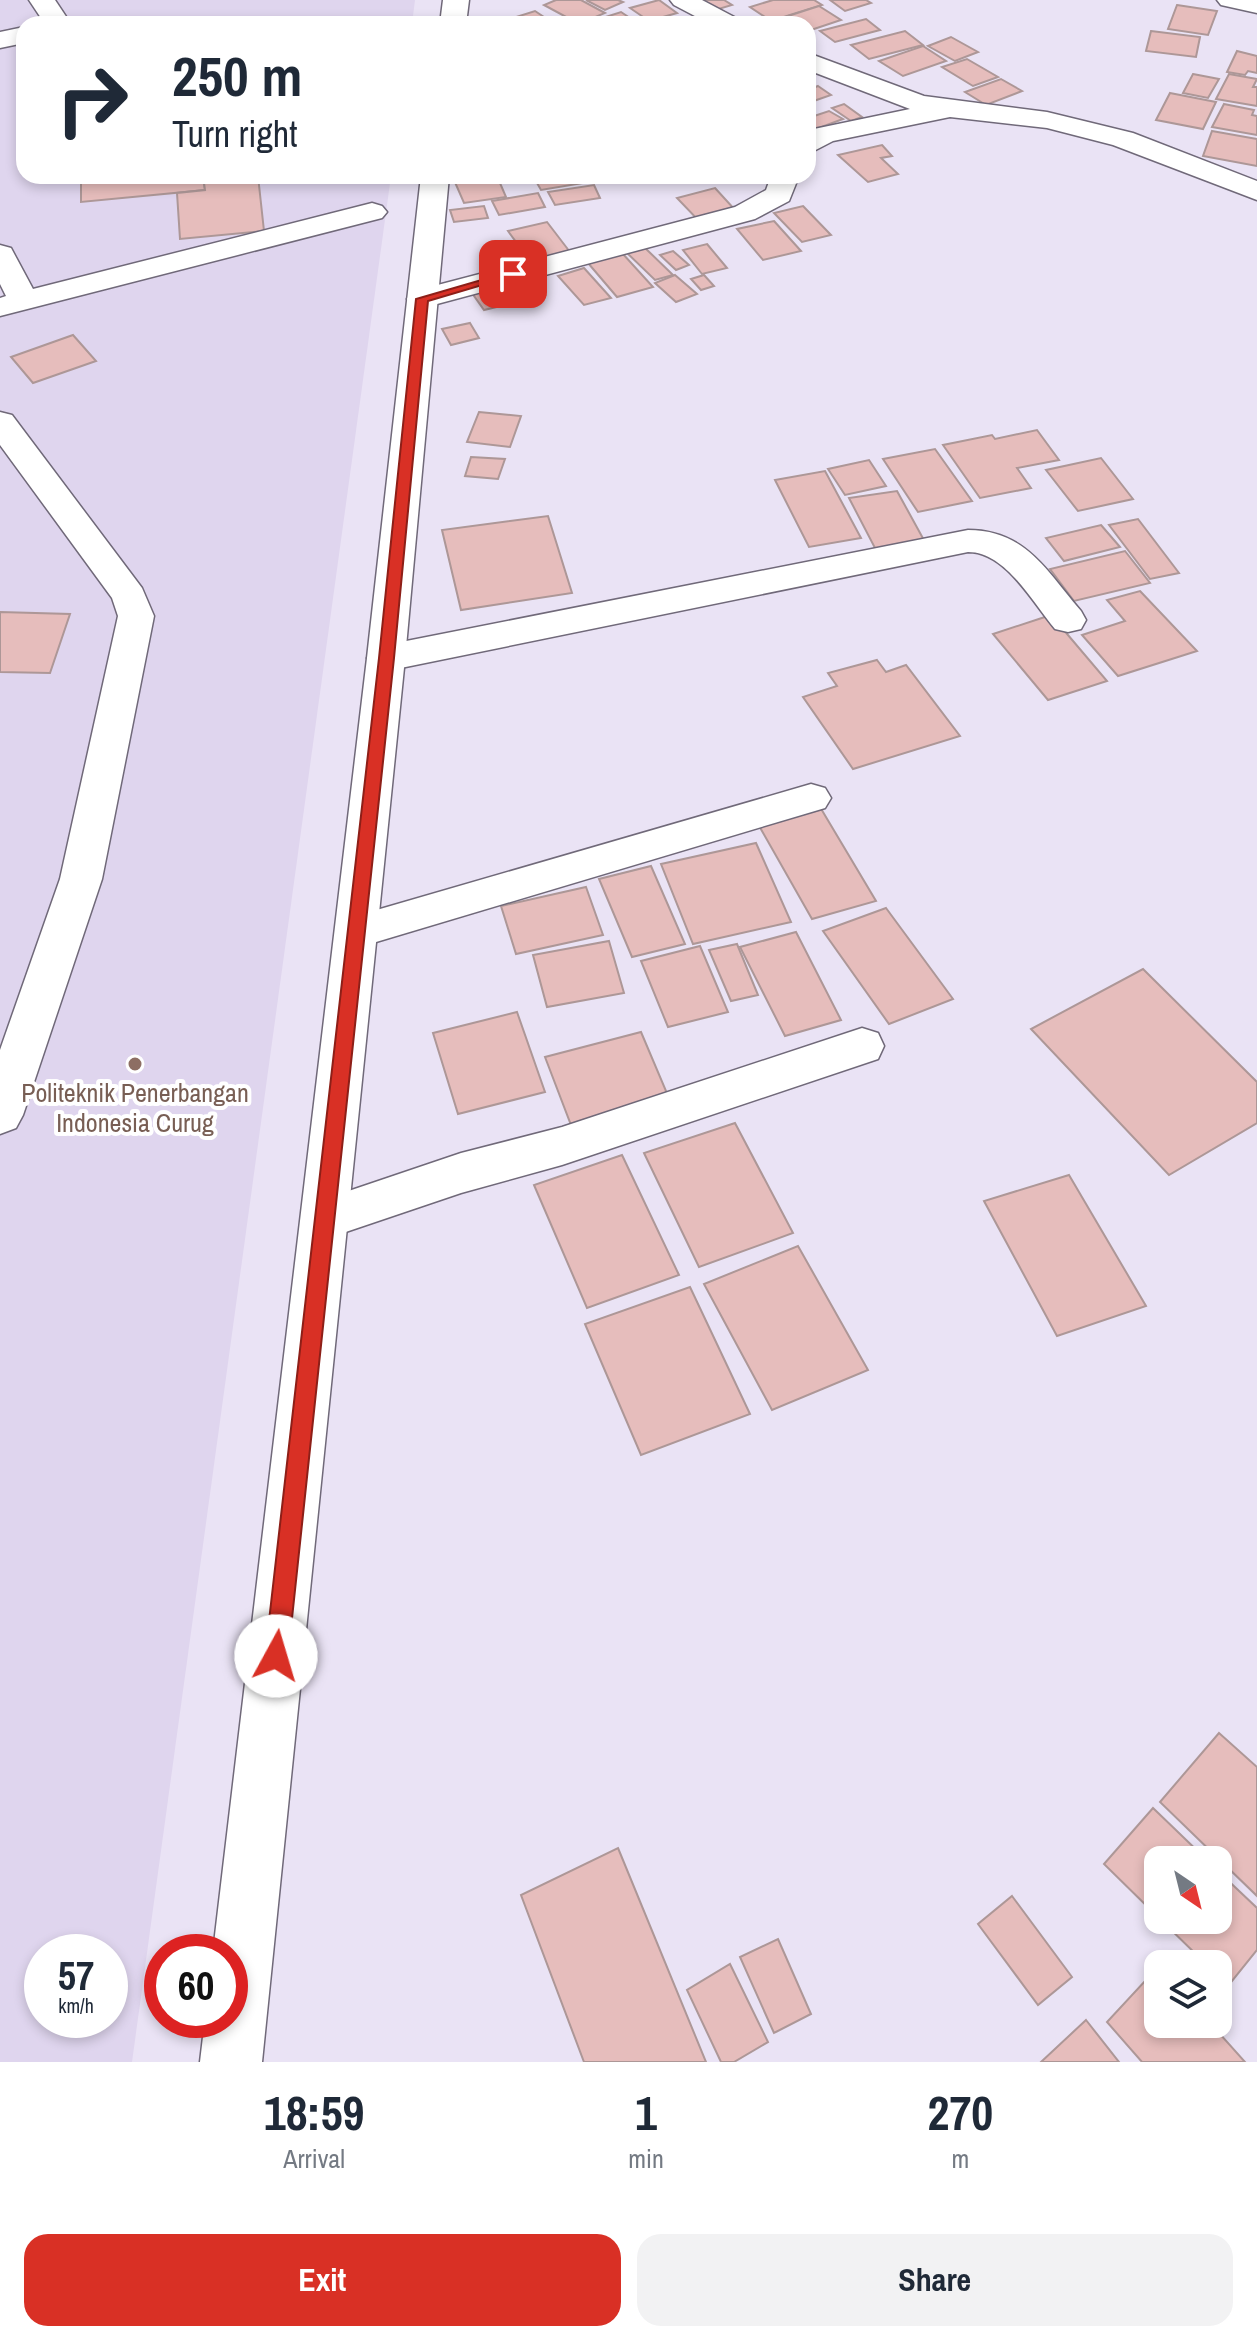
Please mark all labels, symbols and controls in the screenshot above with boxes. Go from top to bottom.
text: 250 m [172,38,302,113]
icon: right [40,48,144,152]
text: Turn right [172,110,297,158]
pin [479,240,547,308]
icon: arrive [491,252,535,296]
marker: Politeknik Penerbangan Indonesia Curug [126,1055,144,1073]
place label: Politeknik Penerbangan Indonesia Curug [21,1075,249,1140]
position arrow [234,1614,318,1698]
north arrow [1144,1846,1232,1934]
map controls [1144,1846,1232,2038]
speed limit sign: 60 [144,1934,248,2038]
text: 57 [58,1949,94,2002]
button: layers [1144,1950,1232,2038]
text: km/h [58,1992,94,2019]
text: 18:59 [264,2080,364,2145]
text: 1 [635,2080,657,2145]
text: 270 [928,2080,993,2145]
text: Arrival [283,2141,345,2176]
text: min [628,2141,664,2176]
text: m [952,2141,969,2176]
button: Exit [24,2234,621,2326]
button: Share [637,2234,1233,2326]

